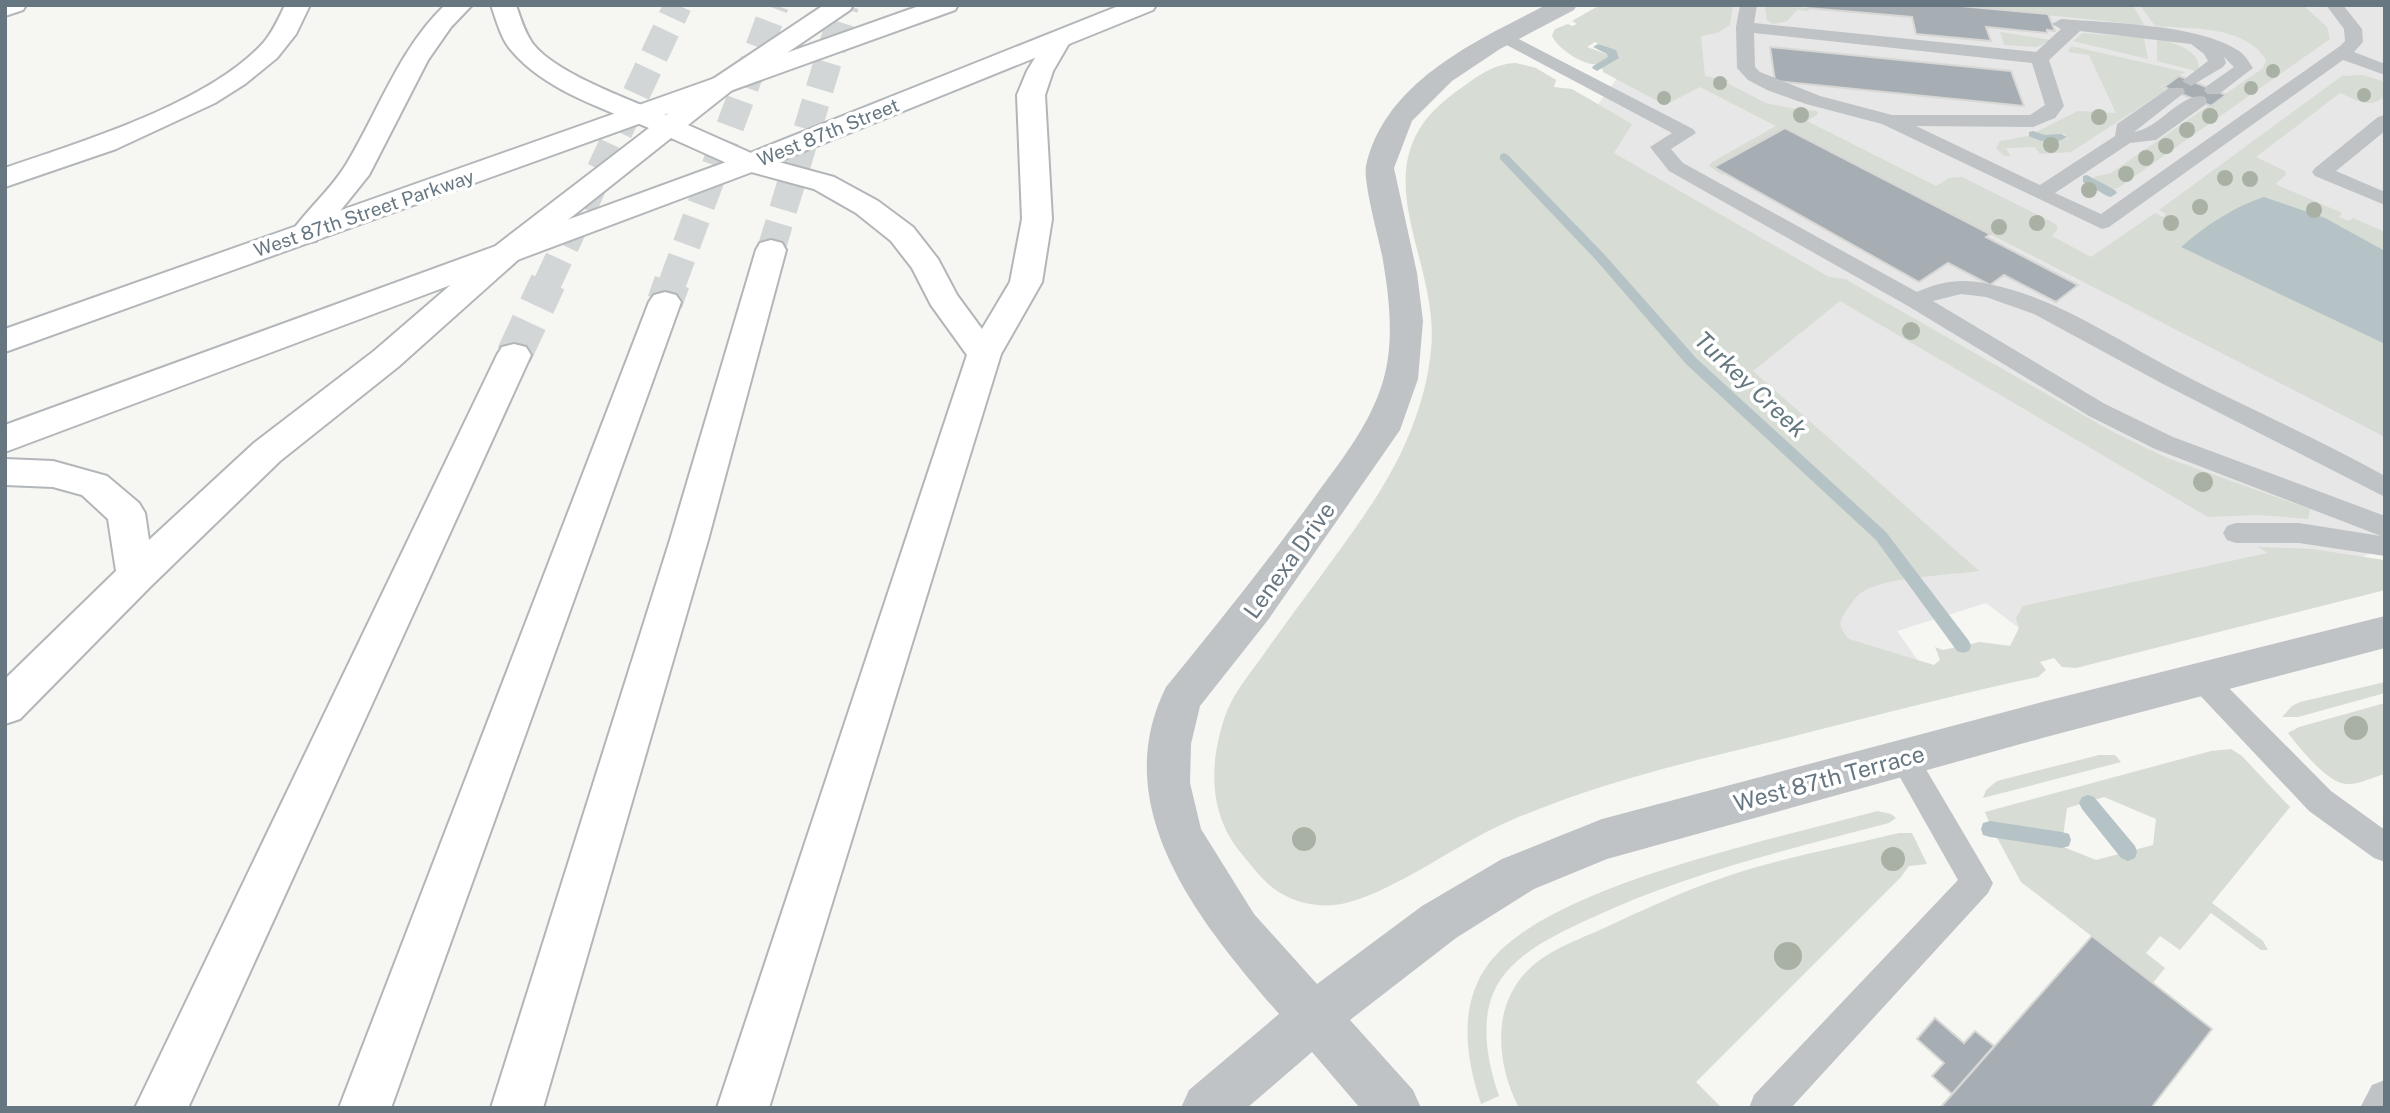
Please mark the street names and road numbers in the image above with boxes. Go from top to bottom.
street label: West 87th Street [754,93,902,171]
street label: West 87th Street Parkway [251,165,477,261]
street label: Lenexa Drive [1238,497,1340,623]
street label: West 87th Terrace [1731,740,1927,816]

